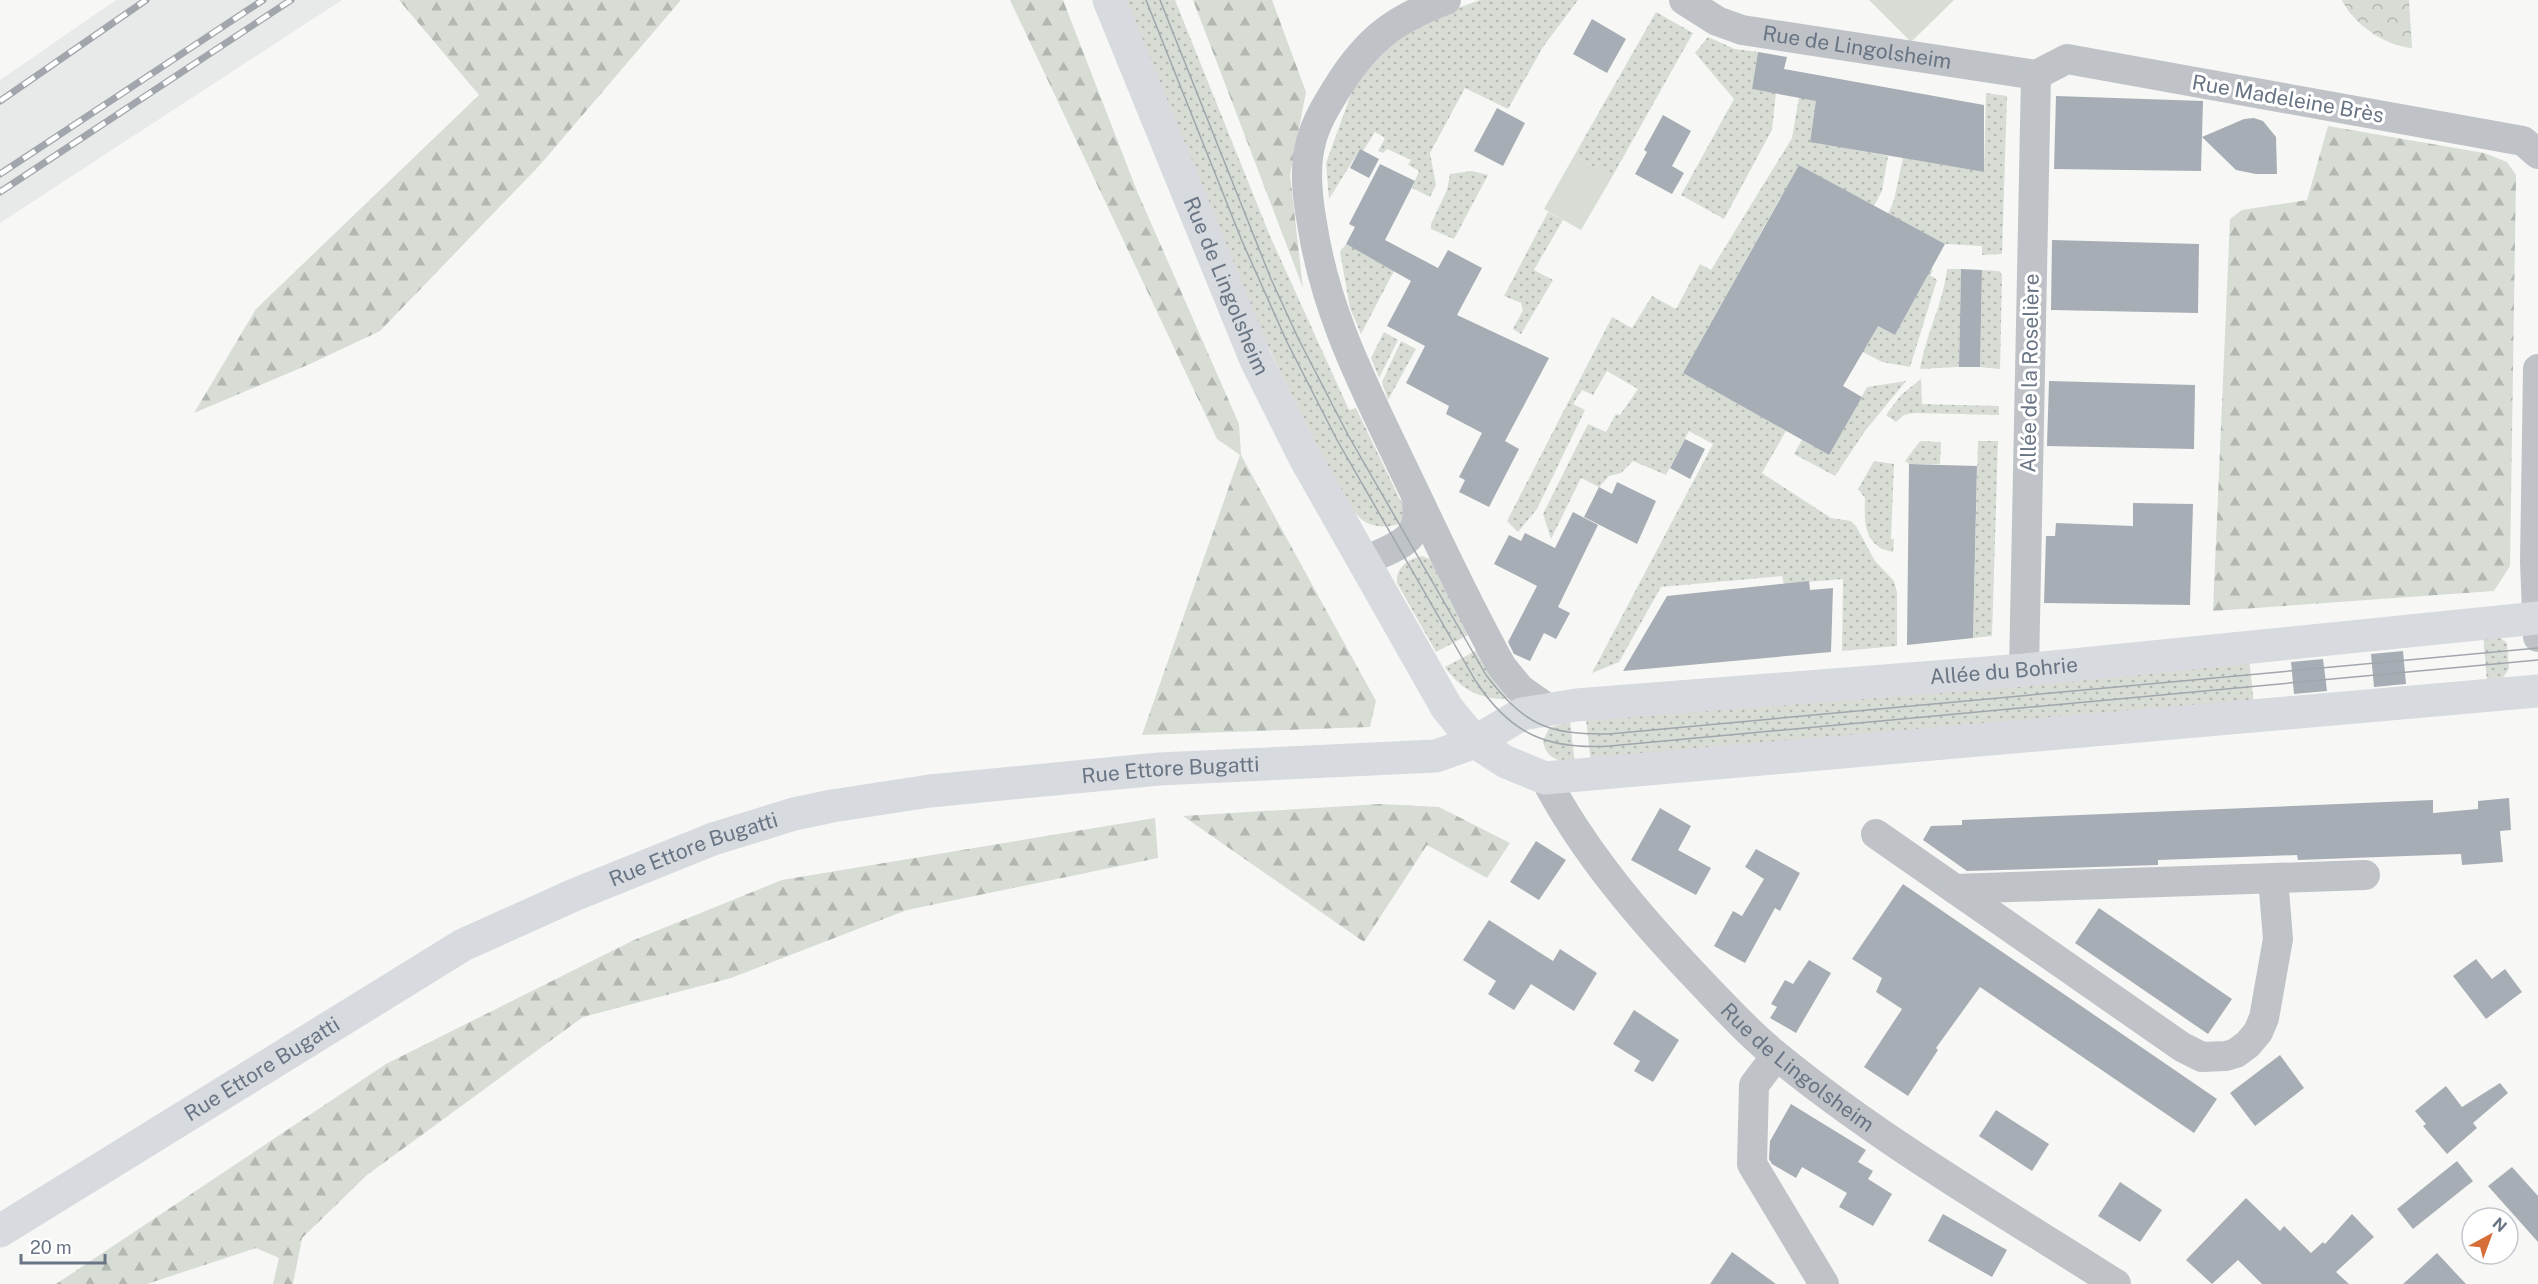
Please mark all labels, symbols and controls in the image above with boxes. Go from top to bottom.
street label: Rue de Lingolsheim [1761,20,1953,74]
street label: Rue Madeleine Brès [2190,69,2386,128]
street label: Rue de Lingolsheim [1179,193,1275,379]
street label: Allée de la Roselière [2015,273,2044,473]
street label: Allée du Bohrie [1929,652,2079,689]
street label: Rue Ettore Bugatti [1080,751,1260,788]
street label: Rue Ettore Bugatti [605,807,781,892]
street label: Rue de Lingolsheim [1716,998,1879,1137]
street label: Rue Ettore Bugatti [179,1011,344,1126]
north arrow [2460,1206,2520,1266]
text: N [2489,1214,2510,1236]
scale bar [21,1227,105,1265]
text: 20 m [30,1237,72,1258]

